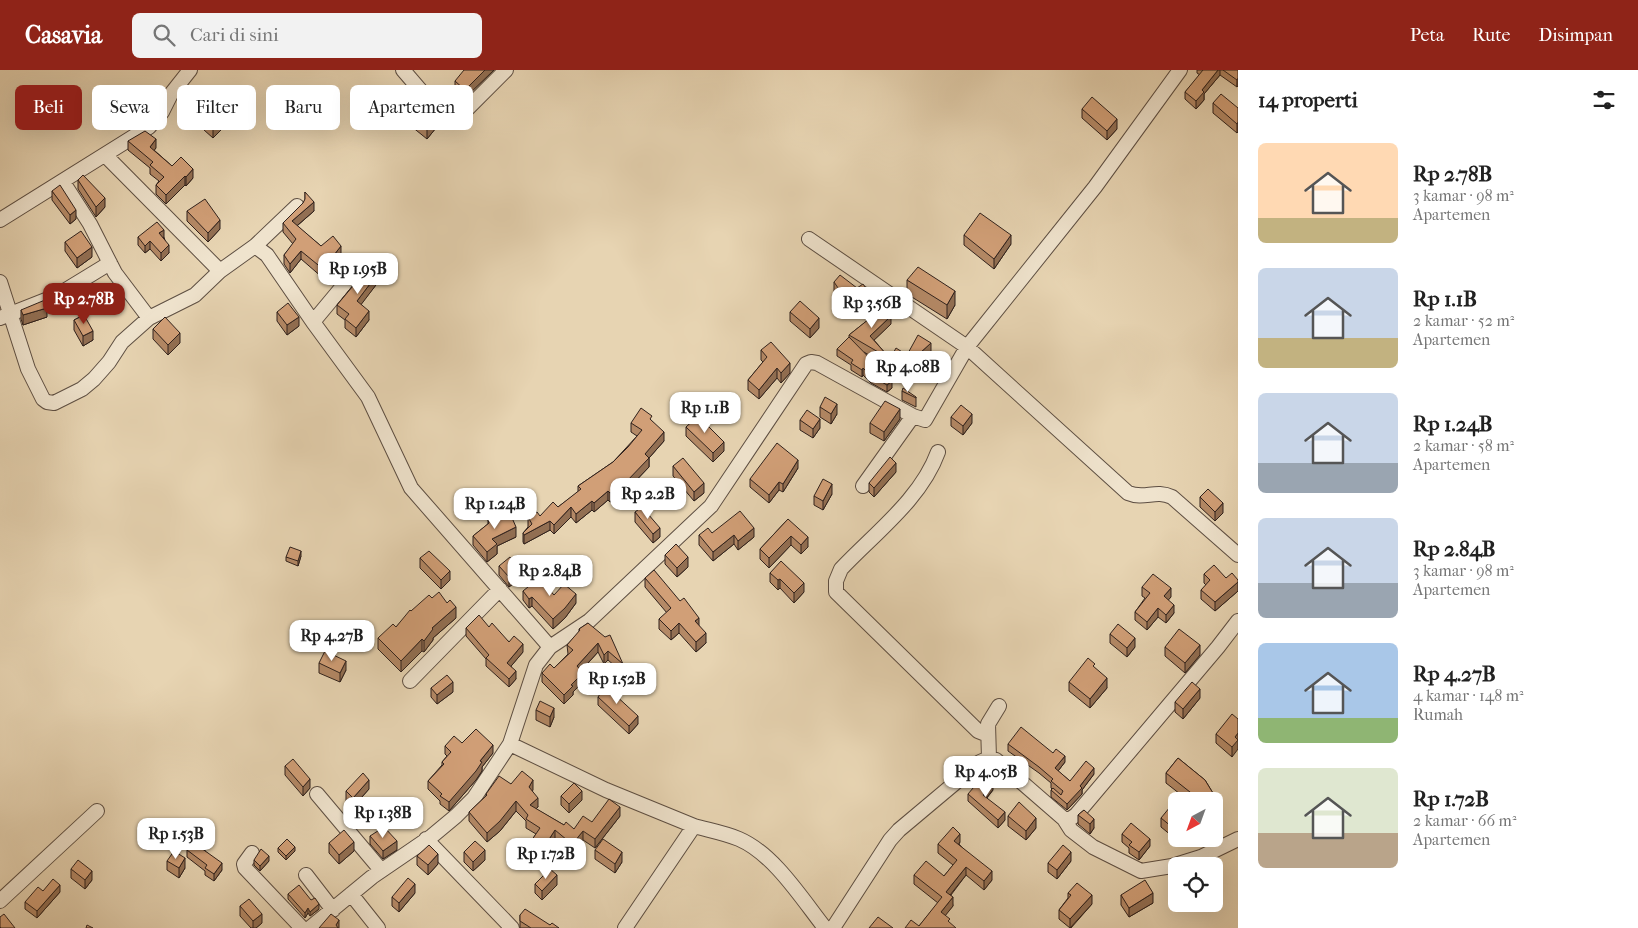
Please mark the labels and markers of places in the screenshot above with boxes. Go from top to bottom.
pin: Rp 1.95B [306,252,410,295]
pin: Rp 2.78B [32,282,136,325]
pin: Rp 3.56B [820,286,924,329]
pin: Rp 4.08B [856,350,960,393]
pin: Rp 1.1B [659,392,751,434]
pin: Rp 2.2B [602,478,694,520]
pin: Rp 1.24B [443,488,547,530]
pin: Rp 2.84B [498,554,602,597]
pin: Rp 4.27B [280,620,384,662]
pin: Rp 1.52B [565,662,669,705]
pin: Rp 4.05B [934,756,1038,798]
pin: Rp 1.38B [331,796,435,839]
pin: Rp 1.53B [124,818,228,860]
pin: Rp 1.72B [494,838,598,880]

